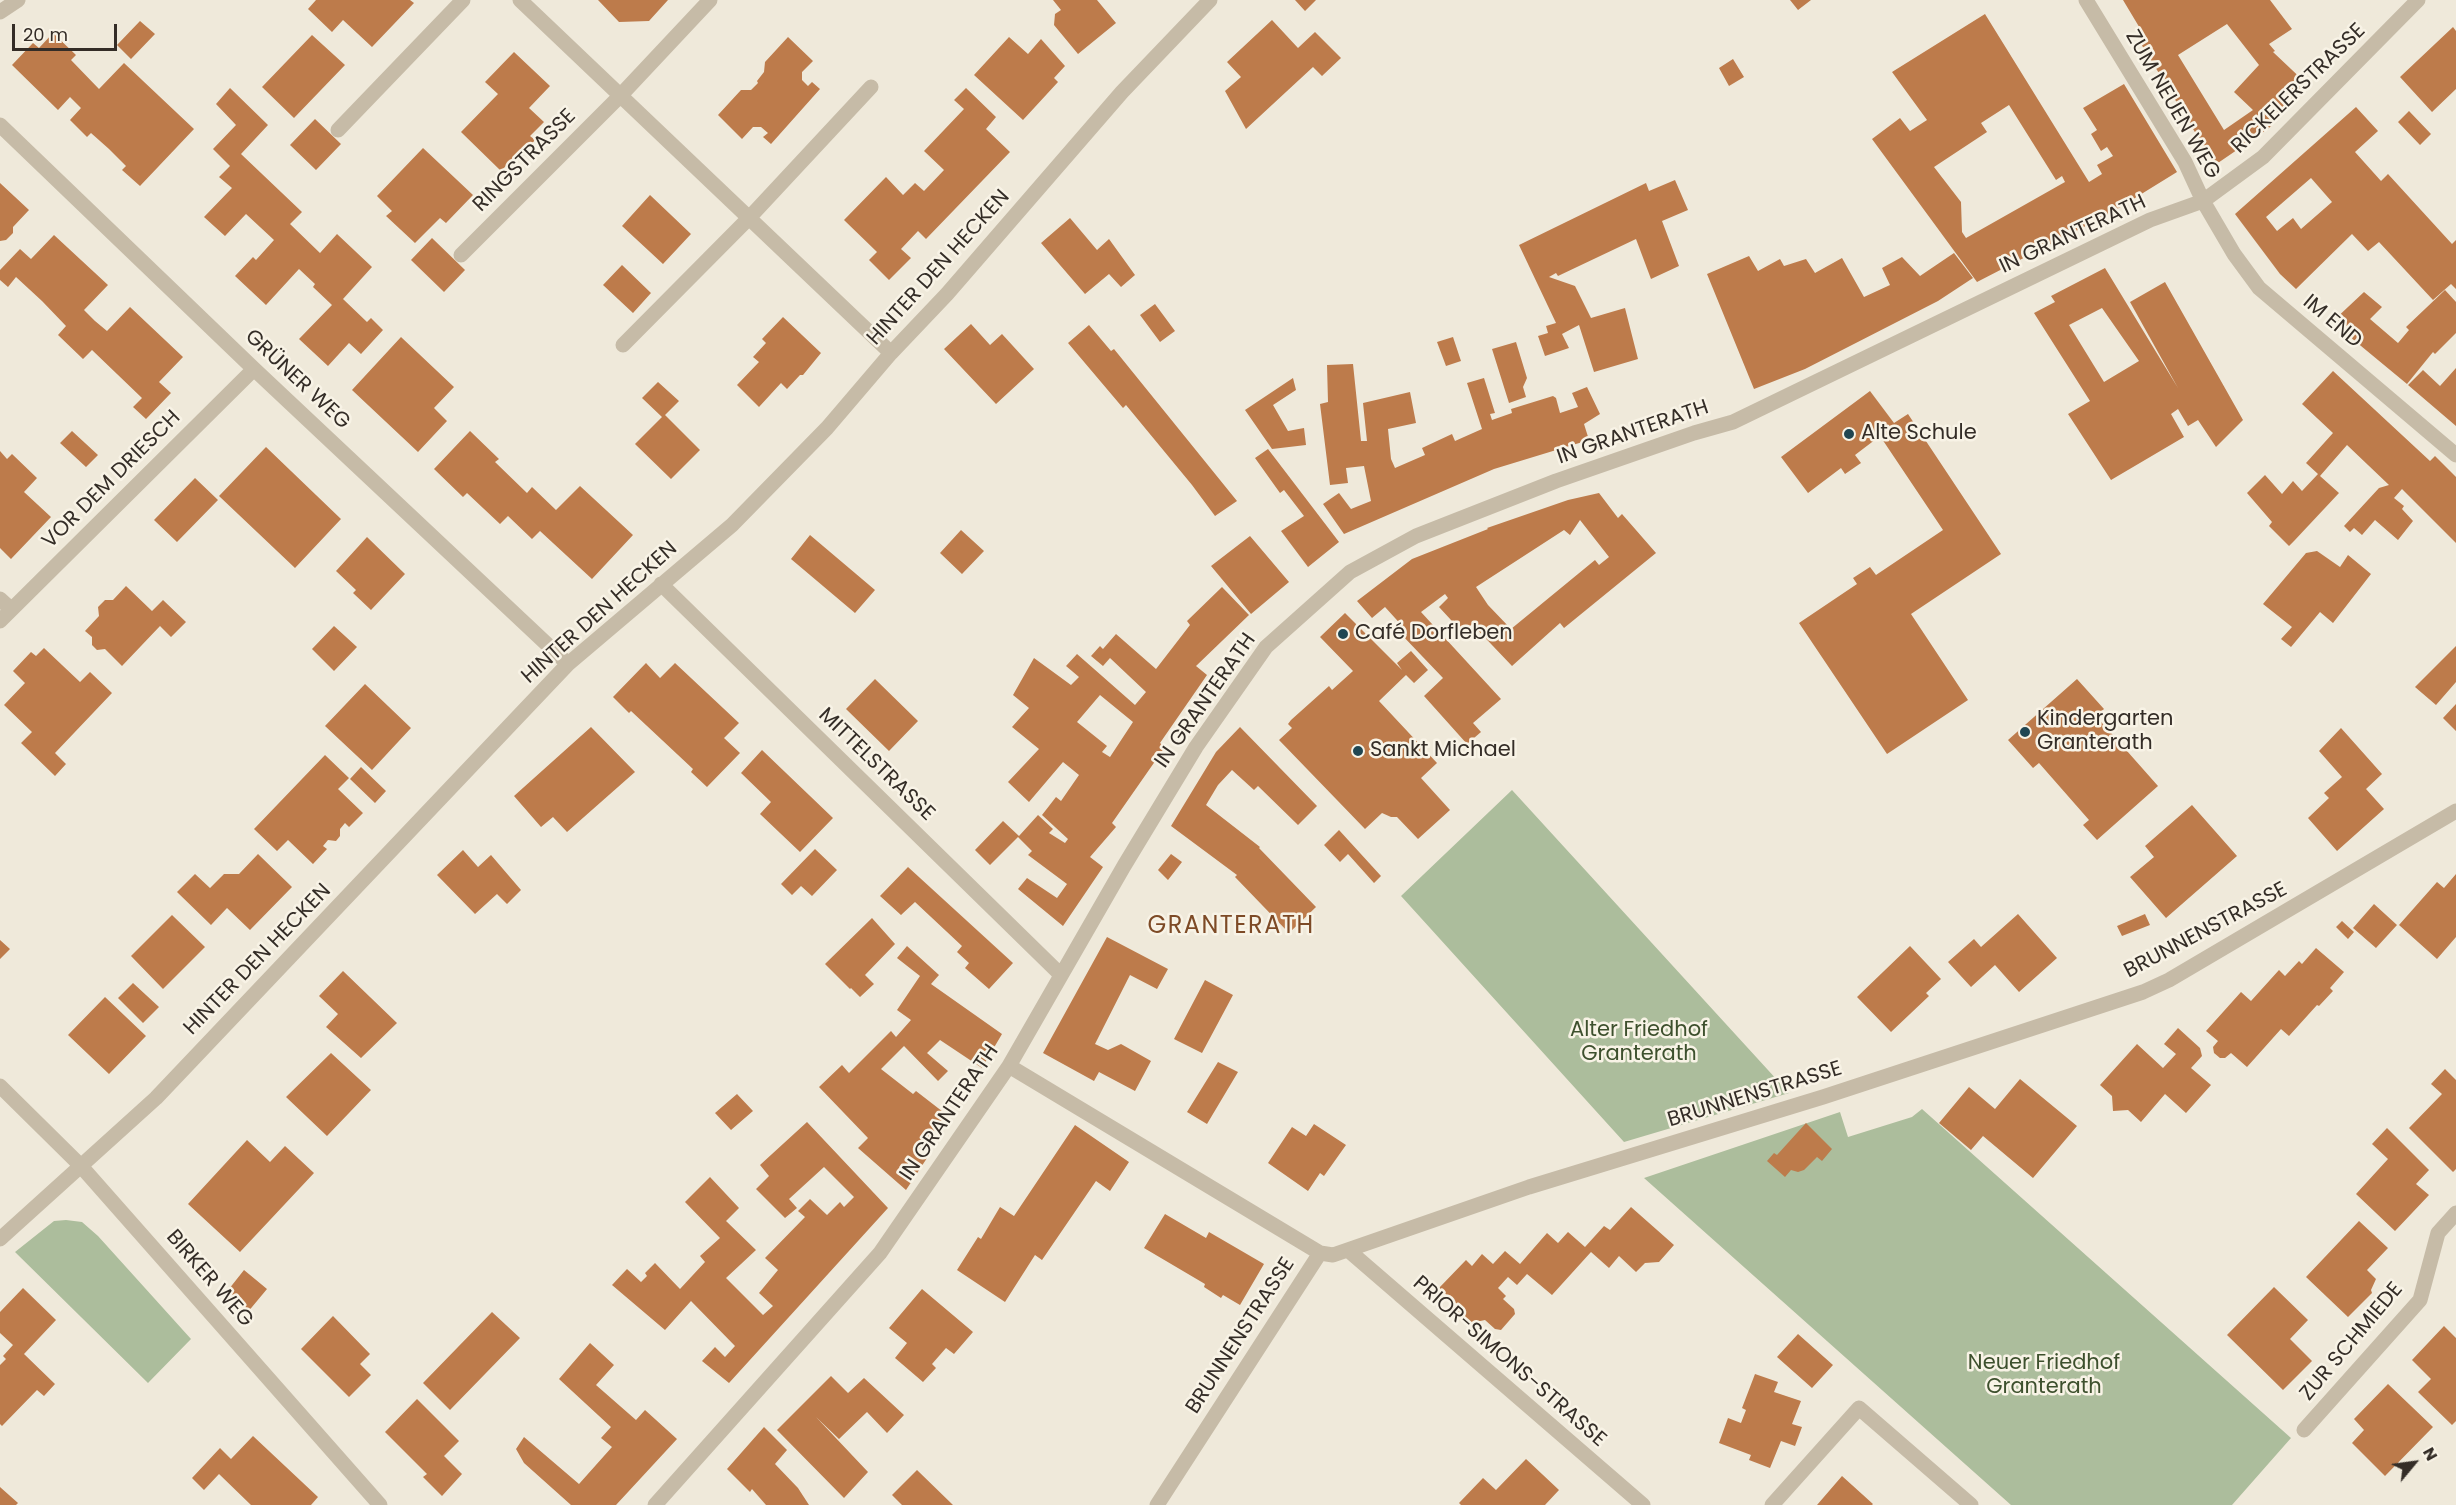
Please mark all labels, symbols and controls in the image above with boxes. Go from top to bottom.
scale bar [15,12,120,50]
street label: RICKELERSTRASSE [2227,19,2371,159]
text: 20 m [23,22,68,47]
street label: ZUM NEUEN WEG [2119,26,2225,184]
street label: RINGSTRASSE [468,104,582,218]
street label: HINTER DEN HECKEN [863,185,1015,351]
street label: IN GRANTERATH [1996,190,2150,280]
street label: IM END [2297,290,2367,354]
street label: GRÜNER WEG [239,325,355,435]
street label: IN GRANTERATH [1554,395,1712,471]
street label: VOR DEM DRIESCH [38,406,186,554]
place label: Alte Schule [1861,421,1977,447]
marker: Alte Schule [1842,427,1856,441]
street label: HINTER DEN HECKEN [517,537,683,689]
place label: Café Dorfleben [1355,621,1513,647]
marker: Café Dorfleben [1336,627,1350,641]
street label: IN GRANTERATH [1150,629,1262,773]
street label: MITTELSTRASSE [813,703,939,827]
place label: Kindergarten Granterath [2037,707,2174,757]
marker: Kindergarten Granterath [2018,725,2032,739]
place label: Sankt Michael [1370,738,1516,764]
marker: Sankt Michael [1351,744,1365,758]
street label: BRUNNENSTRASSE [2120,877,2292,985]
street label: HINTER DEN HECKEN [179,879,337,1041]
district label: GRANTERATH [1148,913,1314,941]
park label: Alter Friedhof Granterath [1570,1018,1708,1068]
street label: IN GRANTERATH [895,1040,1005,1186]
street label: BRUNNENSTRASSE [1665,1057,1845,1133]
street label: BIRKER WEG [160,1225,258,1333]
street label: BRUNNENSTRASSE [1181,1253,1301,1419]
street label: PRIOR-SIMONS-STRASSE [1407,1271,1611,1453]
street label: ZUR SCHMIEDE [2295,1278,2409,1406]
park label: Neuer Friedhof Granterath [1968,1351,2120,1401]
north arrow [2384,1433,2444,1493]
text: N [2417,1443,2443,1465]

